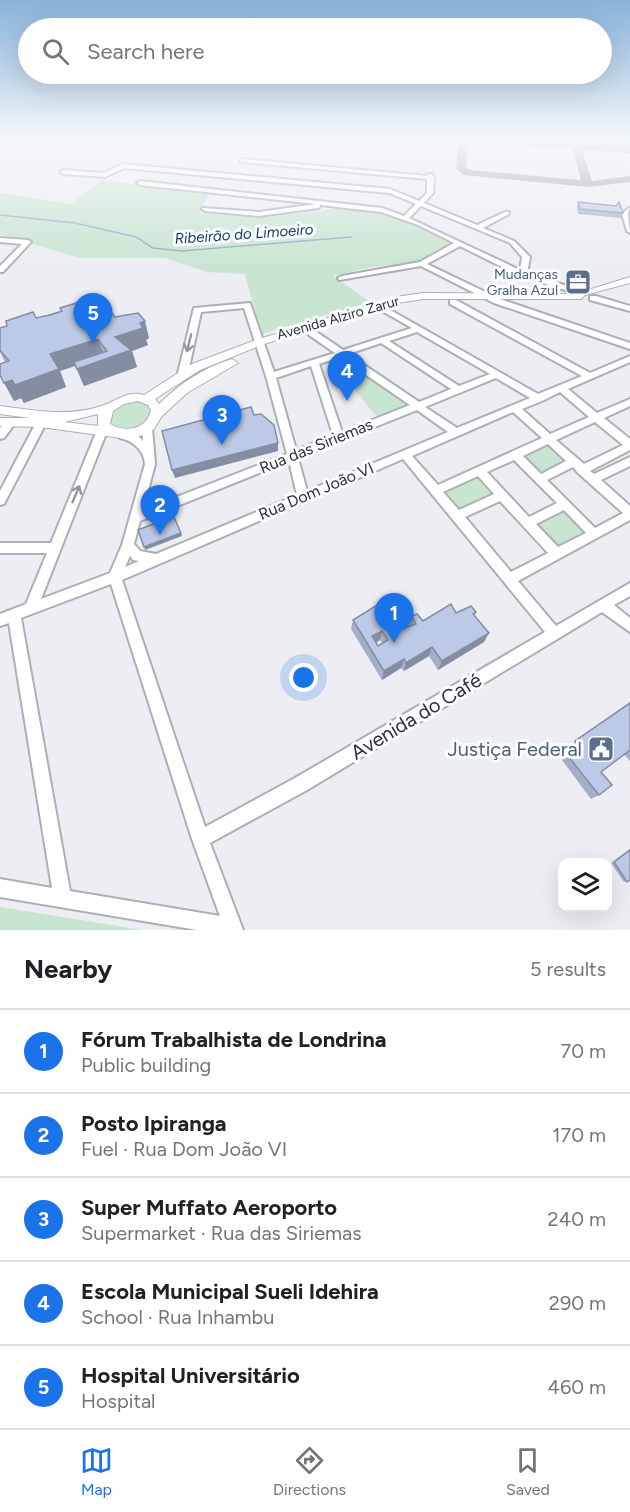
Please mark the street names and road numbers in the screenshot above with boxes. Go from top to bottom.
street label: Avenida Alziro Zarur [275,292,401,344]
street label: Rua das Siriemas [257,415,375,477]
street label: Rua Dom João VI [256,458,376,524]
street label: Avenida do Café [346,668,486,764]

